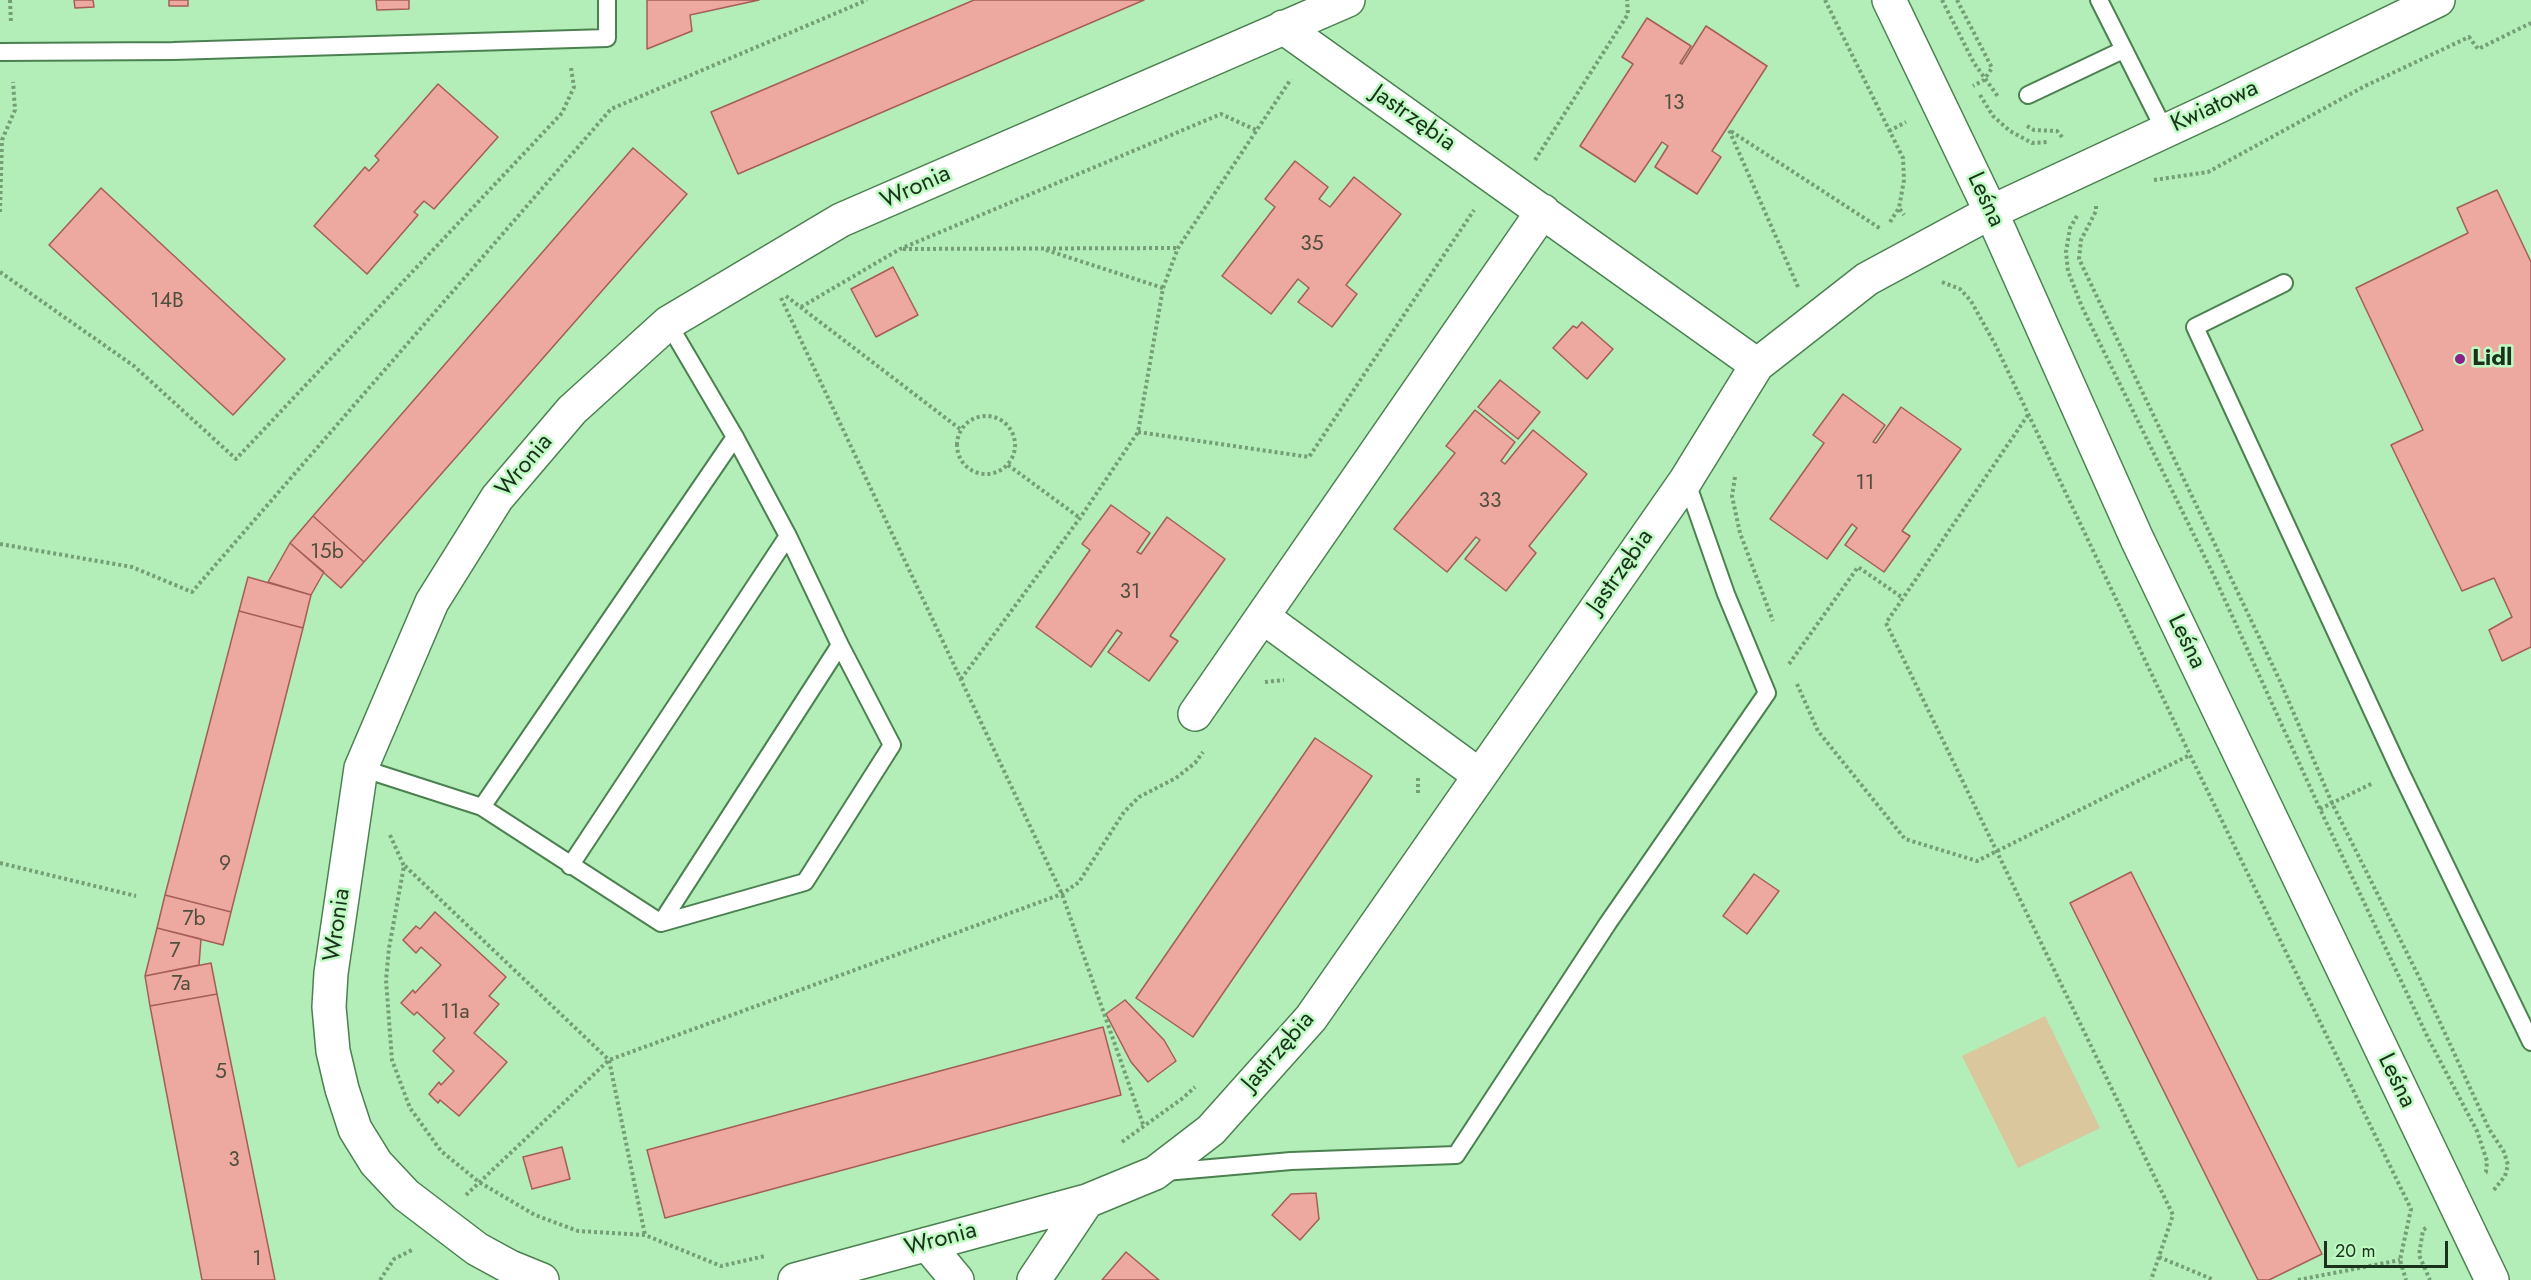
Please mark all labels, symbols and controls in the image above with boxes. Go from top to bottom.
street label: Kwiatowa [2167,74,2263,140]
street label: Jastrzębia [1365,80,1461,158]
house number: 13 [1664,91,1684,117]
street label: Wronia [877,160,955,216]
street label: Leśna [1960,168,2010,232]
house number: 35 [1300,232,1324,258]
house number: 14B [150,289,184,315]
place label: Lidl [2472,345,2513,373]
marker: Lidl [2453,352,2467,366]
street label: Wronia [490,429,560,503]
house number: 11 [1856,471,1874,497]
house number: 33 [1479,489,1501,515]
street label: Jastrzębia [1582,524,1660,620]
house number: 15b [310,540,344,566]
house number: 31 [1120,580,1140,606]
street label: Leśna [2161,610,2211,674]
house number: 9 [219,852,231,878]
street label: Wronia [319,887,357,963]
house number: 7b [183,907,205,933]
house number: 7 [169,939,181,965]
house number: 7a [171,972,191,998]
house number: 11a [440,1000,470,1026]
street label: Jastrzębia [1237,1006,1321,1098]
street label: Leśna [2371,1049,2421,1113]
house number: 5 [215,1060,227,1086]
house number: 3 [228,1148,240,1174]
street label: Wronia [902,1217,980,1263]
scale bar [2327,1229,2452,1267]
text: 20 m [2335,1238,2375,1264]
house number: 1 [252,1247,262,1273]

